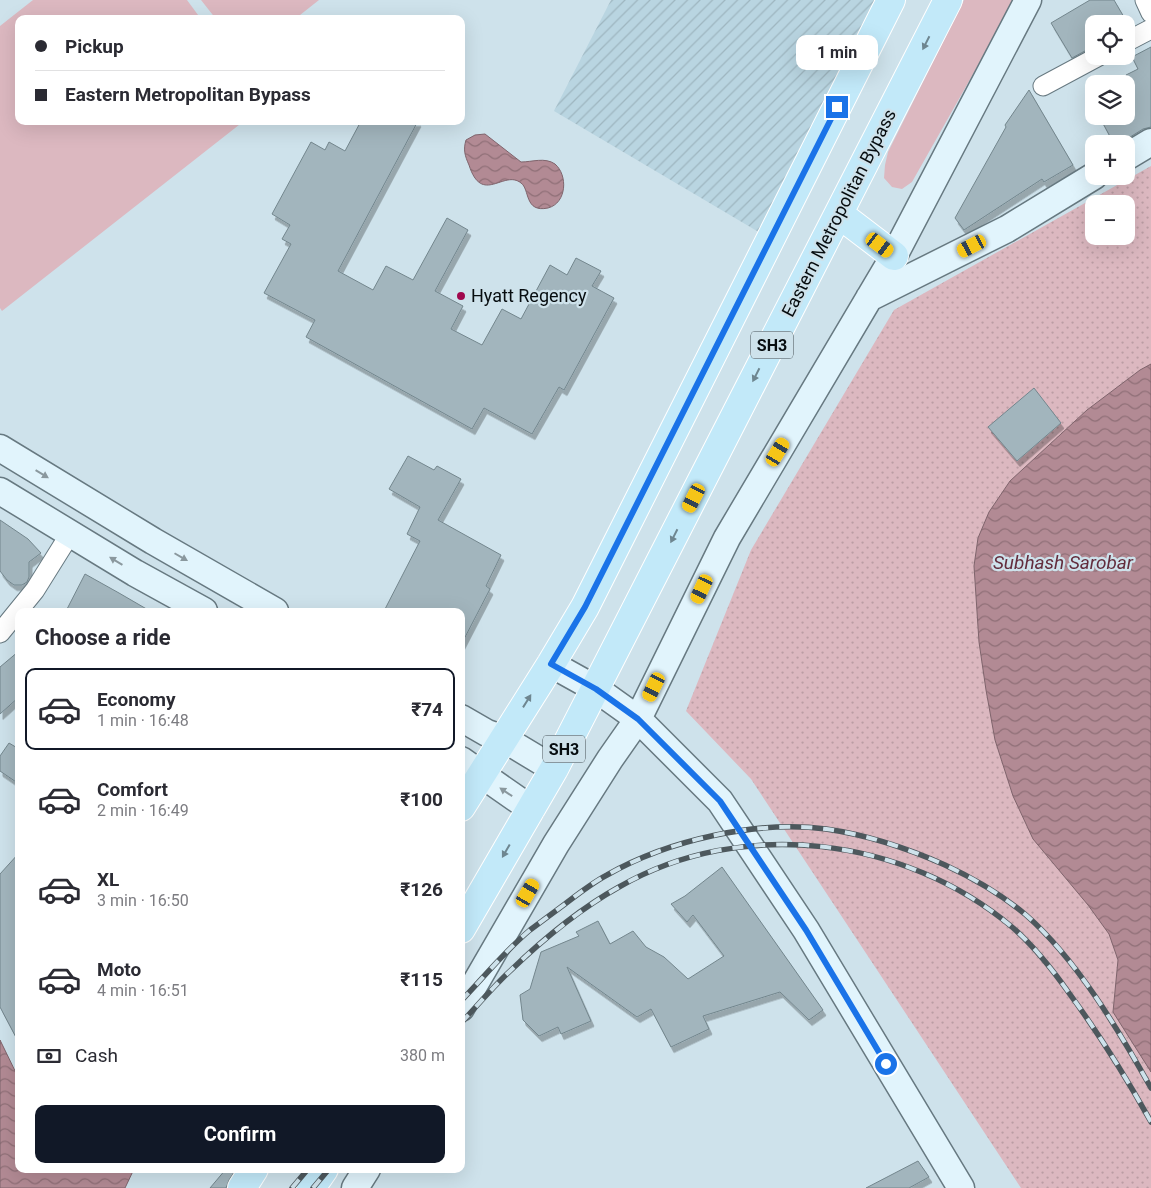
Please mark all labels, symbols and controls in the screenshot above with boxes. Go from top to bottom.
map controls [1085,15,1135,245]
button: locate [1085,15,1135,65]
callout: 1 min [796,34,878,70]
text: Pickup [65,35,124,58]
one-way arrow [922,36,930,51]
text: 1 min [817,43,857,62]
button: layers [1085,75,1135,125]
text: Eastern Metropolitan Bypass [65,83,311,106]
route end [826,96,848,118]
street label: Eastern Metropolitan Bypass [777,106,900,320]
button: + [1085,135,1135,185]
button: − [1085,195,1135,245]
car [863,230,896,260]
car [955,233,988,259]
place label: Hyatt Regency [471,285,587,306]
marker: Hyatt Regency [455,290,467,302]
road number: SH3 [751,332,793,358]
one-way arrow [752,368,760,382]
car [763,435,792,469]
one-way arrow [35,469,48,478]
car [680,481,707,515]
one-way arrow [670,528,678,543]
water label: Subhash Sarobar [993,551,1134,574]
one-way arrow [174,553,188,562]
one-way arrow [109,557,122,566]
car [688,572,715,606]
text: Choose a ride [35,625,171,650]
car [640,670,667,704]
icon: car [37,687,82,732]
text: Economy [97,688,176,711]
one-way arrow [522,695,531,708]
text: ₹74 [411,698,443,721]
text: 1 min · 16:48 [97,711,189,730]
road number: SH3 [543,736,585,762]
icon: car [37,777,82,822]
text: Comfort [97,778,168,801]
one-way arrow [499,787,513,797]
text: ₹100 [400,788,443,811]
text: 2 min · 16:49 [97,801,189,820]
one-way arrow [502,844,511,857]
icon: car [37,867,82,912]
text: XL [97,868,119,891]
car [514,876,541,910]
text: ₹126 [400,878,443,901]
text: 3 min · 16:50 [97,891,189,910]
icon: car [37,957,82,1002]
text: Moto [97,958,141,981]
text: ₹115 [400,968,443,991]
text: 4 min · 16:51 [97,981,189,1000]
icon: cash [35,1042,63,1070]
text: Cash [75,1044,118,1067]
text: 380 m [400,1046,445,1065]
route start [875,1053,897,1075]
button: Confirm [35,1105,445,1163]

